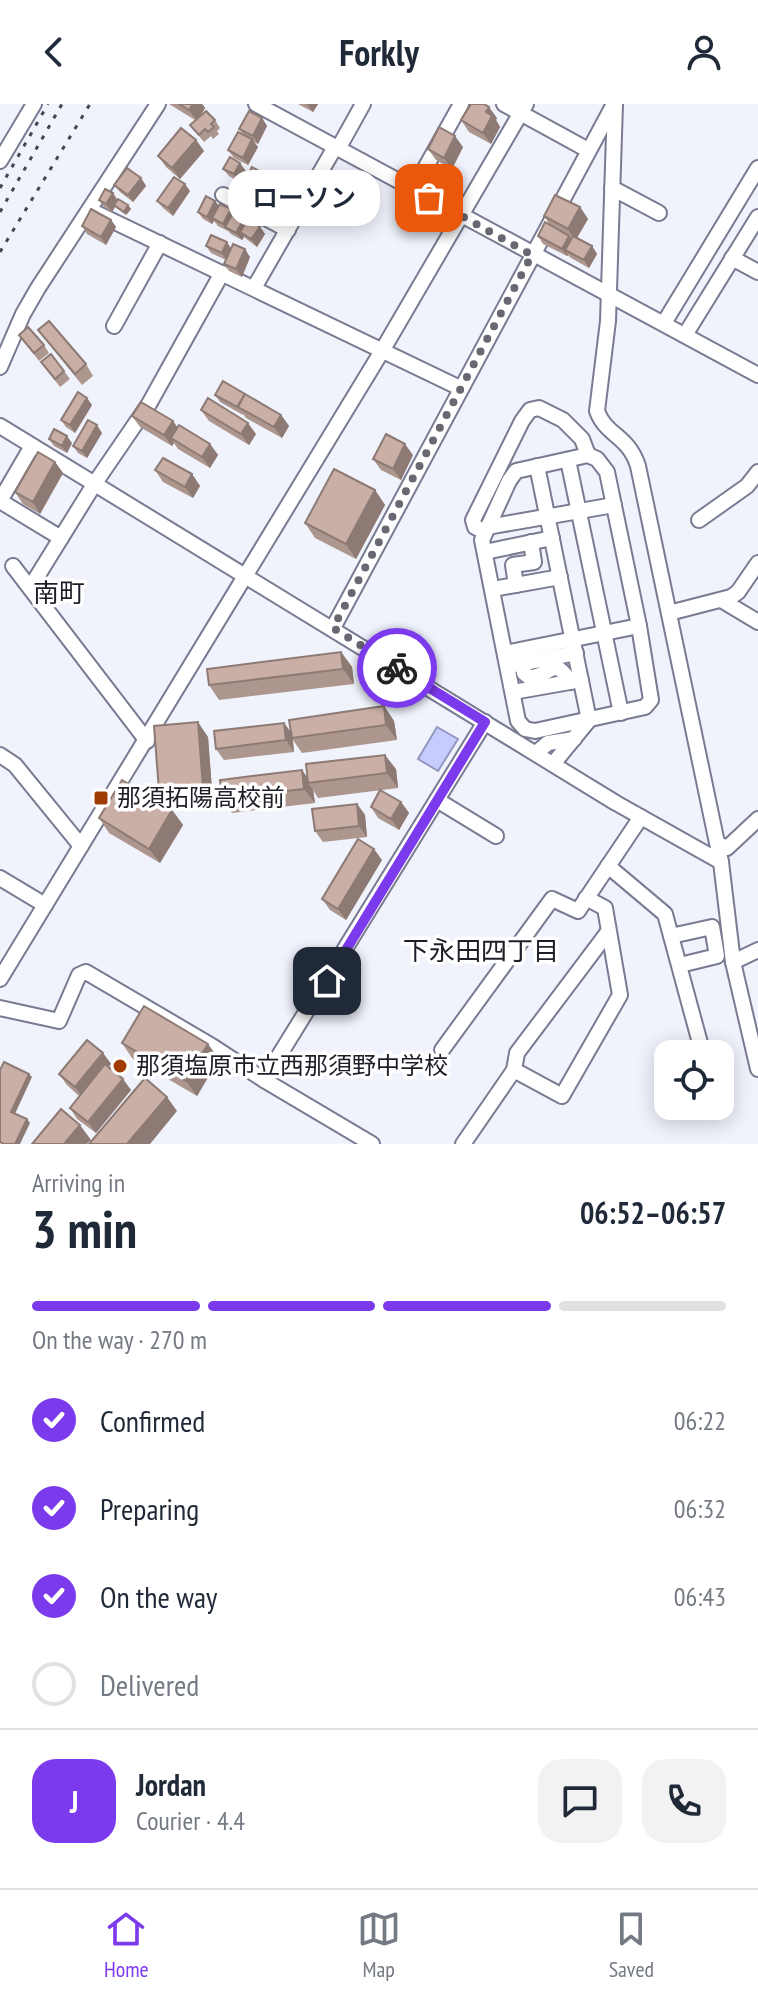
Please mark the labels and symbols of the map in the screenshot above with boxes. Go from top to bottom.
pin [395,164,463,232]
callout: ローソン [229,170,381,226]
district label: 南町 [33,576,85,609]
courier [357,628,437,708]
place label: 那須拓陽高校前 [117,782,285,813]
marker: 那須拓陽高校前 [92,789,110,807]
district label: 下永田四丁目 [403,934,559,967]
pin [293,947,361,1015]
place label: 那須塩原市立西那須野中学校 [136,1050,448,1081]
marker: 那須塩原市立西那須野中学校 [111,1057,129,1075]

